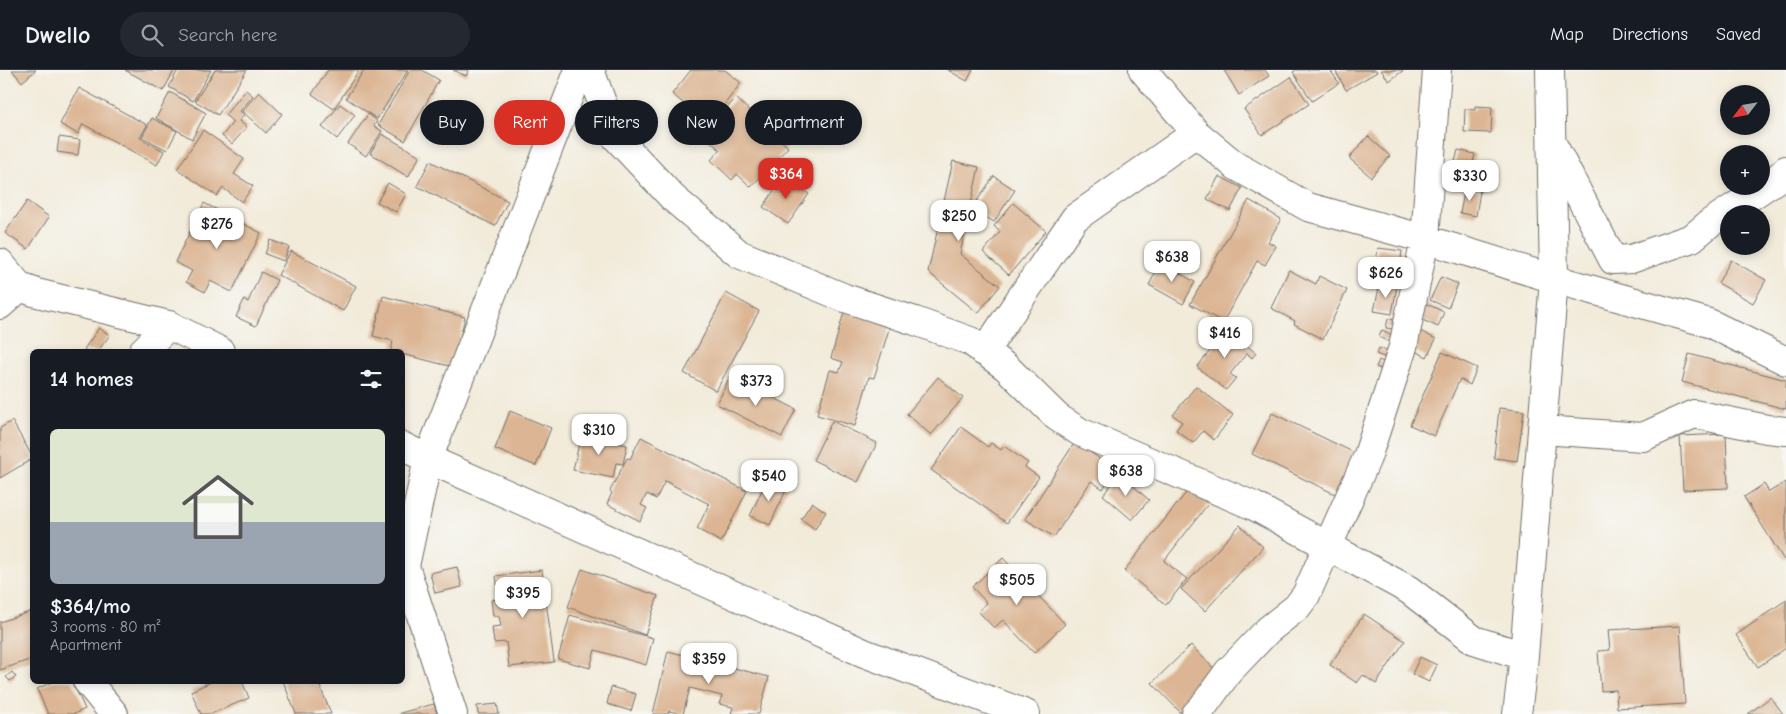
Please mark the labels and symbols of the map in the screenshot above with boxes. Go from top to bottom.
north arrow [1720,85,1770,135]
pin: $364 [756,158,816,200]
pin: $330 [1440,160,1500,202]
pin: $250 [929,200,989,242]
pin: $276 [187,208,247,250]
pin: $638 [1142,240,1202,283]
pin: $626 [1356,256,1416,299]
pin: $416 [1195,316,1255,359]
pin: $373 [726,364,786,407]
pin: $310 [569,414,629,456]
pin: $638 [1096,454,1156,497]
pin: $540 [739,460,799,502]
pin: $505 [987,564,1047,606]
pin: $395 [493,576,553,619]
pin: $359 [679,642,739,685]

